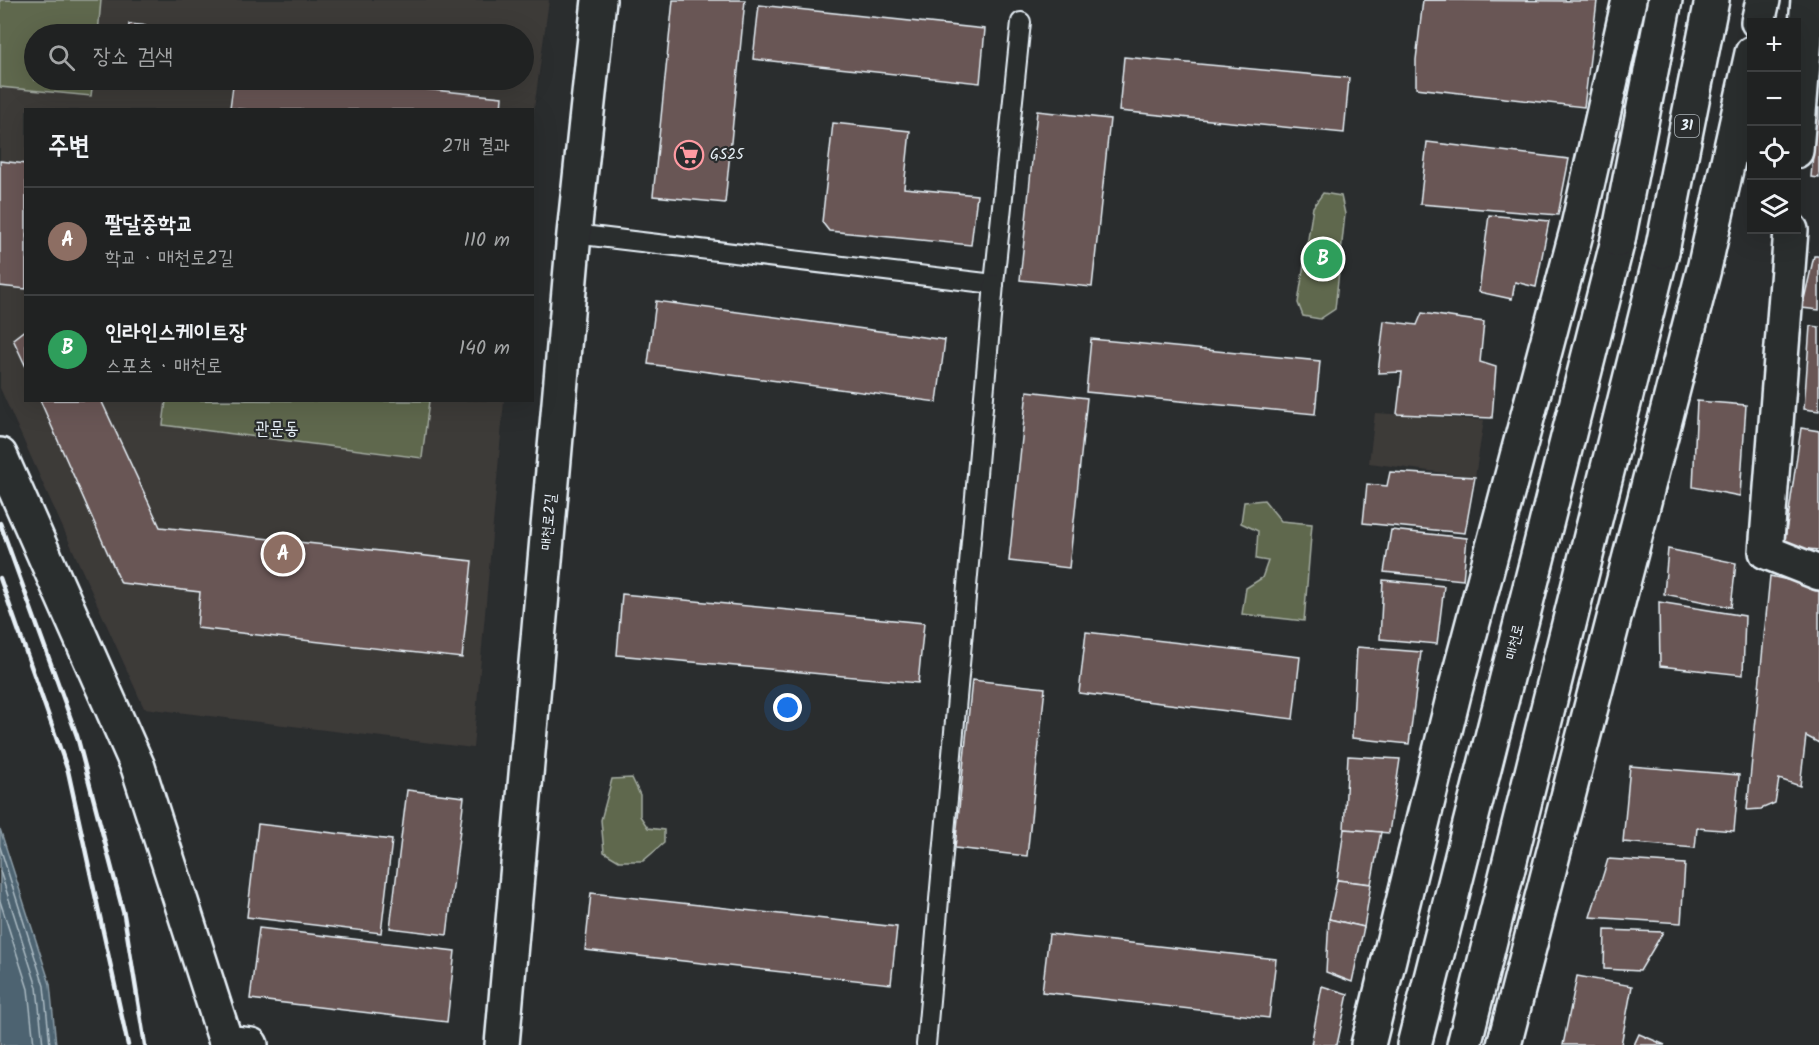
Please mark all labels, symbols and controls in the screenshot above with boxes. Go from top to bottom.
map controls [1747,18,1801,234]
button: + [1747,18,1801,72]
search box [24,24,534,90]
text: 장소 검색 [93,40,173,75]
icon: search [45,41,78,74]
button: − [1747,72,1801,126]
road number: 31 [1675,115,1699,137]
text: 주변 [48,126,90,168]
button: locate [1747,126,1801,180]
text: 2개 결과 [442,131,510,163]
supermarket icon: GS25 [673,139,705,171]
place label: GS25 [710,143,745,167]
button: layers [1747,180,1801,234]
text: 팔달중학교 [105,208,194,243]
text: A [61,225,74,257]
text: 110 m [464,225,510,257]
pin: B [1304,236,1342,282]
text: 학교 · 매천로2길 [105,243,234,275]
text: 인라인스케이트장 [105,316,247,351]
text: B [61,333,74,365]
text: 140 m [459,333,510,365]
text: 스포츠 · 매천로 [105,351,222,383]
district label: 관문동 [255,415,299,444]
street label: 매천로2길 [535,493,563,551]
pin: A [264,532,302,576]
street label: 매천로 [1499,622,1531,662]
your location [773,693,802,722]

